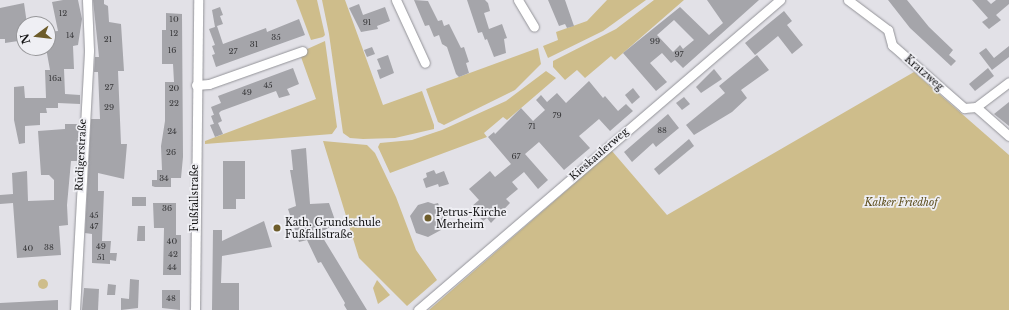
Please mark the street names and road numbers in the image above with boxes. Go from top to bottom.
street label: Kratzweg [902,53,946,93]
street label: Rüdigerstraße [73,119,89,191]
street label: Kieskaulerweg [567,125,631,183]
street label: Fußfallstraße [189,164,201,232]

